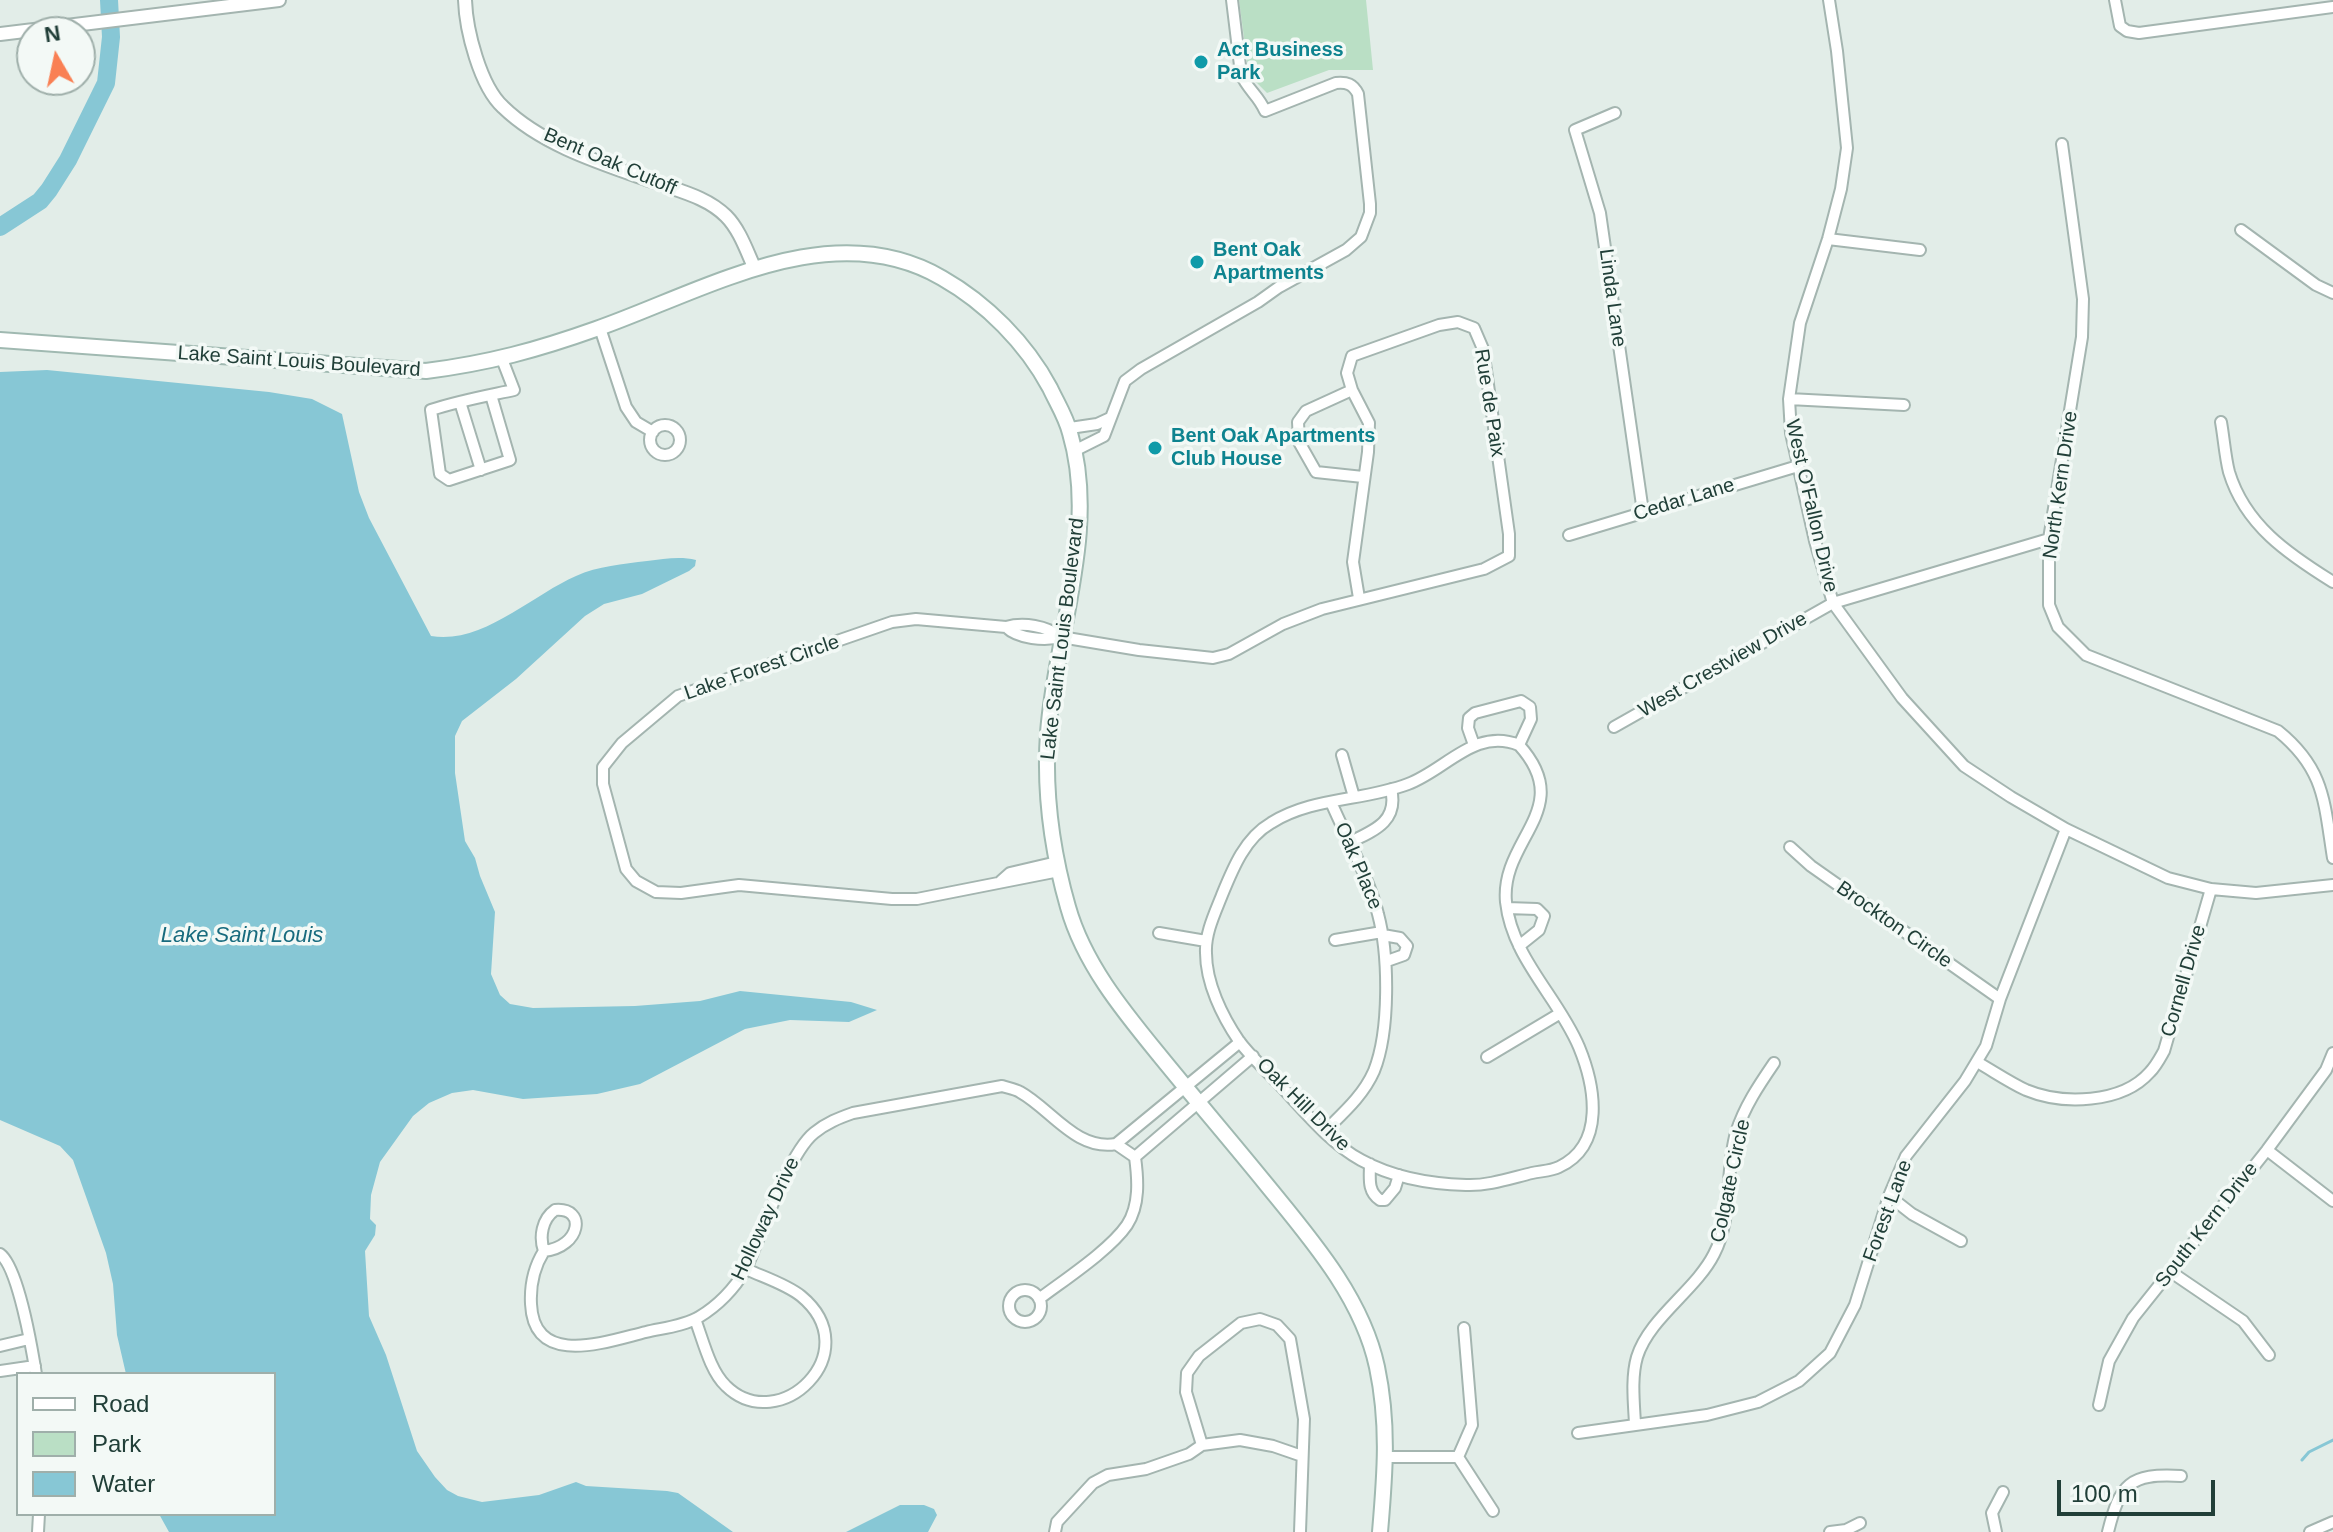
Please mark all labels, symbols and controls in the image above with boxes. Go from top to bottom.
north arrow [16,16,96,96]
text: N [43,20,62,47]
place label: Act Business Park [1217,38,1344,85]
marker: Act Business Park [1192,53,1210,71]
street label: Bent Oak Cutoff [540,123,680,201]
place label: Bent Oak Apartments [1213,238,1324,285]
street label: Linda Lane [1593,247,1631,349]
marker: Bent Oak Apartments [1188,253,1206,271]
street label: Lake Saint Louis Boulevard [177,342,421,382]
street label: Rue de Paix [1469,347,1509,459]
street label: North Kern Drive [2039,410,2083,560]
street label: West O'Fallon Drive [1779,417,1843,595]
place label: Bent Oak Apartments Club House [1171,424,1375,471]
marker: Bent Oak Apartments Club House [1146,439,1164,457]
street label: Cedar Lane [1631,473,1737,527]
street label: Lake Saint Louis Boulevard [1036,517,1090,761]
street label: West Crestview Drive [1634,607,1812,723]
street label: Lake Forest Circle [681,630,843,706]
street label: Oak Place [1329,819,1387,913]
street label: Brockton Circle [1832,876,1956,974]
street label: Cornell Drive [2157,922,2211,1040]
water label: Lake Saint Louis [161,923,323,949]
street label: Oak Hill Drive [1251,1053,1355,1157]
street label: Colgate Circle [1706,1117,1756,1245]
street label: Holloway Drive [727,1153,805,1285]
street label: Forest Lane [1858,1157,1918,1265]
street label: South Kern Drive [2151,1158,2263,1292]
legend [16,1372,276,1516]
text: Road [92,1390,149,1417]
text: Park [92,1430,141,1457]
scale bar [2061,1464,2219,1514]
text: Water [92,1470,155,1497]
text: 100 m [2071,1480,2138,1507]

